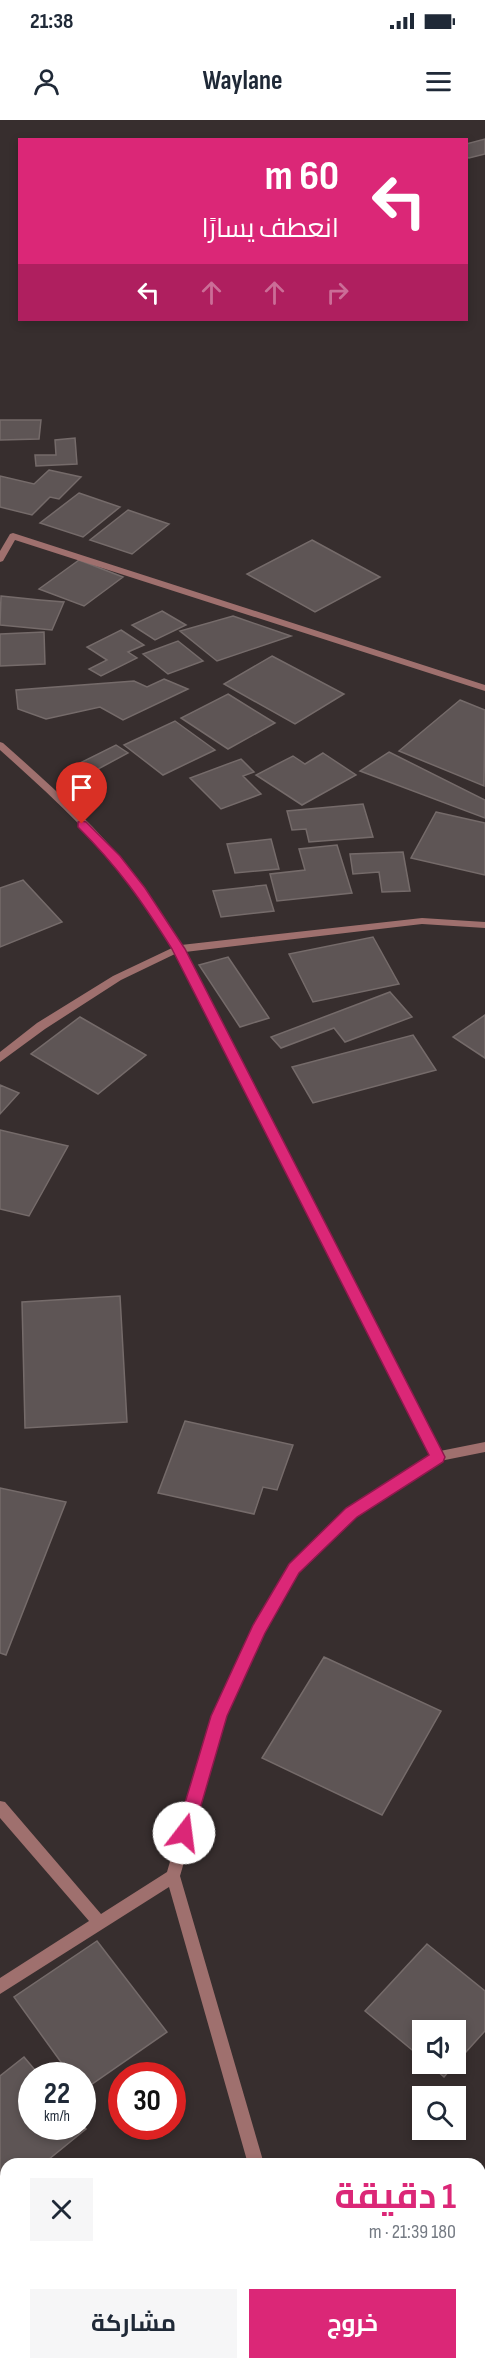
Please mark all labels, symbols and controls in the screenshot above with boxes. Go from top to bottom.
text: 21:38 [30,8,73,35]
icon: person [30,65,63,98]
text: Waylane [202,65,283,97]
icon: menu [422,65,455,98]
text: 60 m [265,151,339,202]
icon: left [360,162,438,240]
text: انعطف يسارًا [202,213,339,245]
icon: left [132,276,165,309]
icon: ahead [195,276,228,309]
icon: ahead [258,276,291,309]
icon: right [321,276,354,309]
pin [56,762,107,824]
icon: arrive [65,771,98,804]
position arrow [152,1801,216,1865]
map controls [412,2020,466,2140]
button: sound [412,2020,466,2074]
speed limit sign: 30 [108,2062,186,2140]
text: 22 [44,2076,70,2112]
button: search [412,2086,466,2140]
text: km/h [44,2107,70,2126]
text: 1 دقيقة [334,2176,456,2219]
button: close [30,2178,93,2241]
text: 180 m · 21:39 [369,2220,456,2244]
button: مشاركة [30,2289,237,2358]
button: خروج [249,2289,456,2358]

